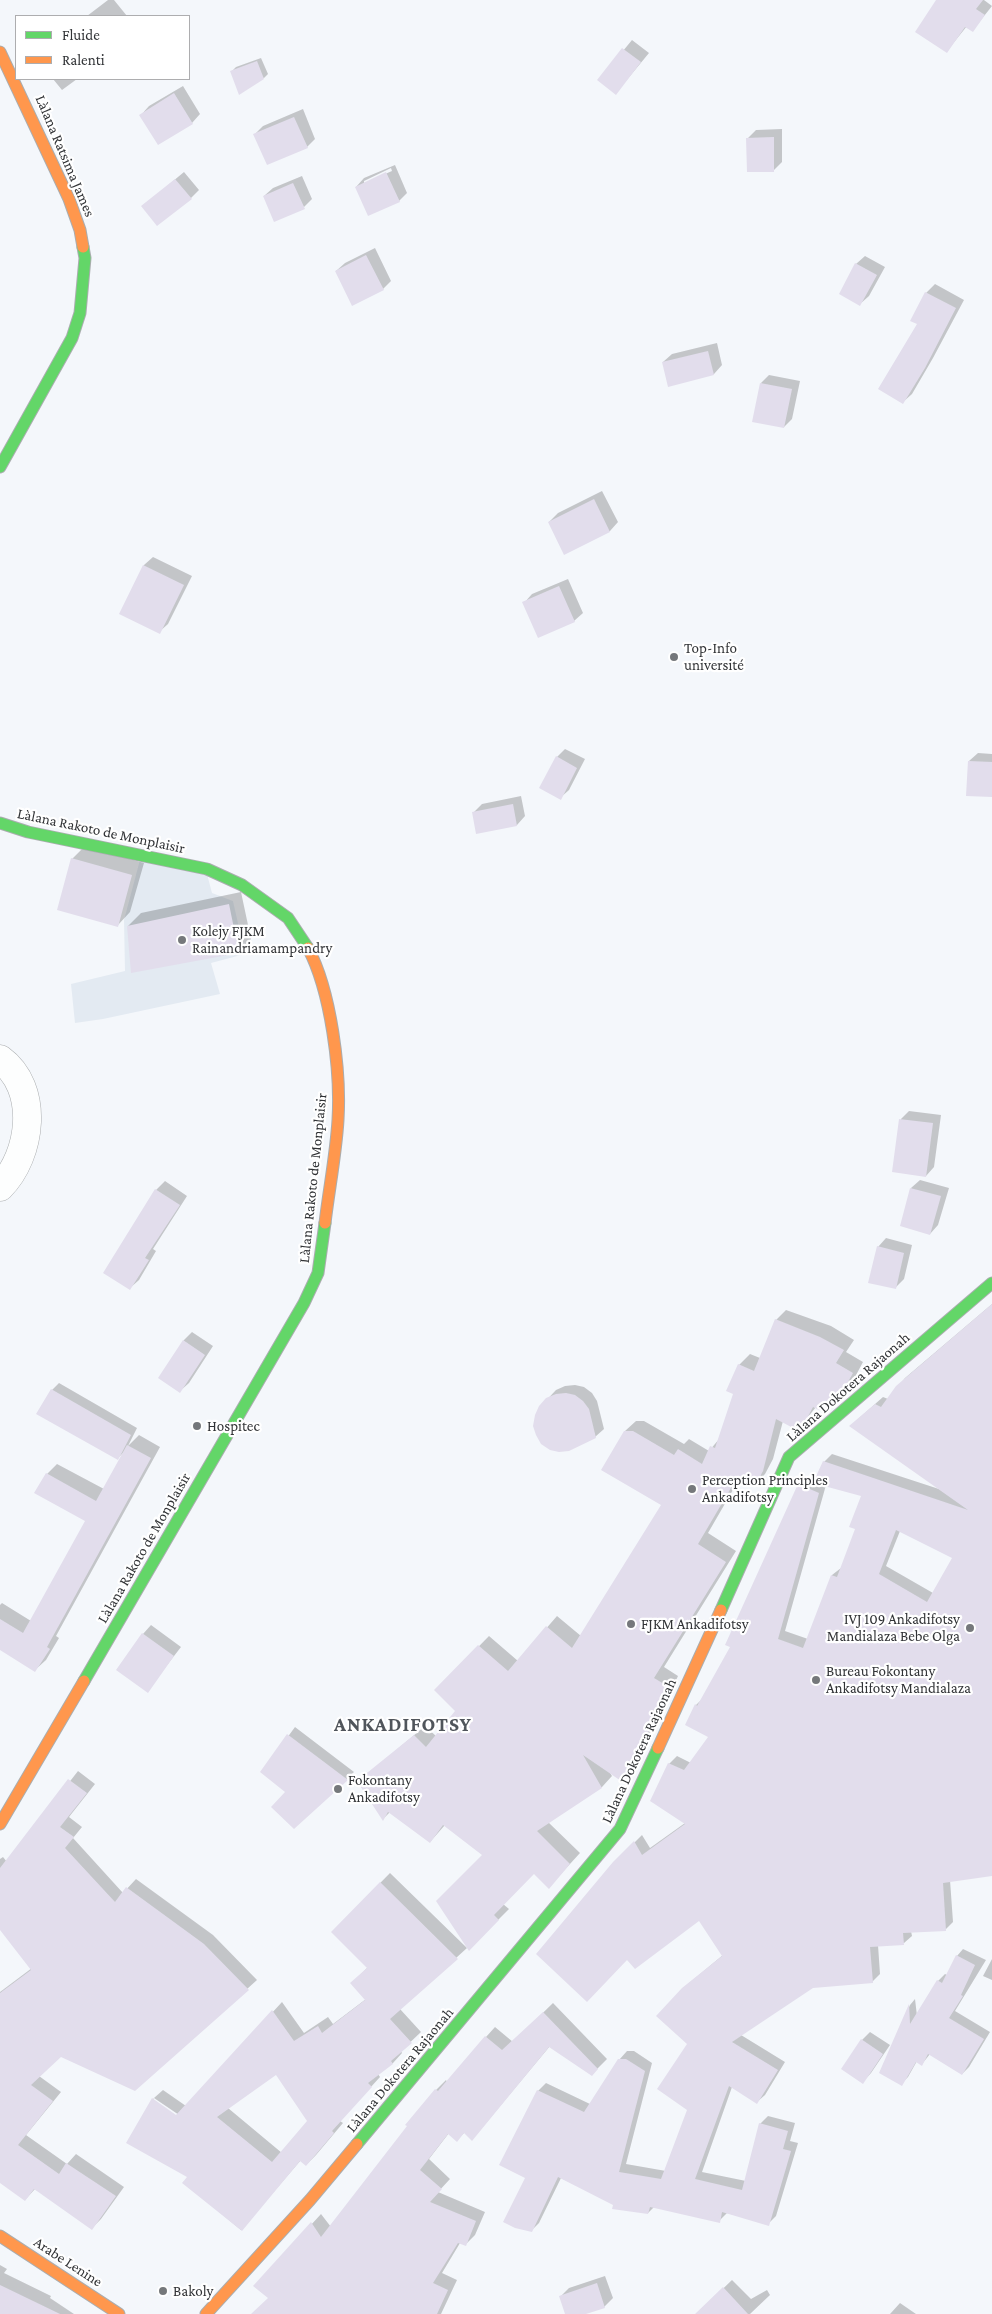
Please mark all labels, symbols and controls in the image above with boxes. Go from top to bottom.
legend [15,15,190,80]
text: Fluide [62,27,100,43]
text: Ralenti [62,52,105,68]
street label: Làlana Ratsima James [31,92,99,220]
place label: Top-Info université [684,639,744,674]
marker: Top-Info université [668,651,680,663]
street label: Làlana Rakoto de Monplaisir [16,804,186,858]
place label: Kolejy FJKM Rainandriamampandry [192,922,332,957]
marker: Kolejy FJKM Rainandriamampandry [176,934,188,946]
street label: Làlana Rakoto de Monplaisir [295,1092,331,1264]
street label: Làlana Dokotera Rajaonah [783,1329,913,1445]
place label: Hospitec [207,1417,260,1435]
marker: Hospitec [191,1420,203,1432]
street label: Làlana Rakoto de Monplaisir [93,1469,195,1627]
place label: Perception Principles Ankadifotsy [702,1471,828,1506]
marker: Perception Principles Ankadifotsy [686,1483,698,1495]
place label: IVJ 109 Ankadifotsy Mandialaza Bebe Olga [827,1610,960,1645]
place label: FJKM Ankadifotsy [641,1615,749,1633]
marker: FJKM Ankadifotsy [625,1618,637,1630]
marker: IVJ 109 Ankadifotsy Mandialaza Bebe Olga [964,1622,976,1634]
place label: Bureau Fokontany Ankadifotsy Mandialaza [826,1662,971,1697]
marker: Bureau Fokontany Ankadifotsy Mandialaza [810,1674,822,1686]
street label: Làlana Dokotera Rajaonah [598,1676,680,1826]
district label: ANKADIFOTSY [333,1713,473,1737]
place label: Fokontany Ankadifotsy [348,1771,420,1806]
marker: Fokontany Ankadifotsy [332,1783,344,1795]
street label: Làlana Dokotera Rajaonah [342,2004,458,2136]
street label: Arabe Lenine [30,2233,106,2291]
place label: Bakoly [173,2282,214,2300]
marker: Bakoly [157,2285,169,2297]

